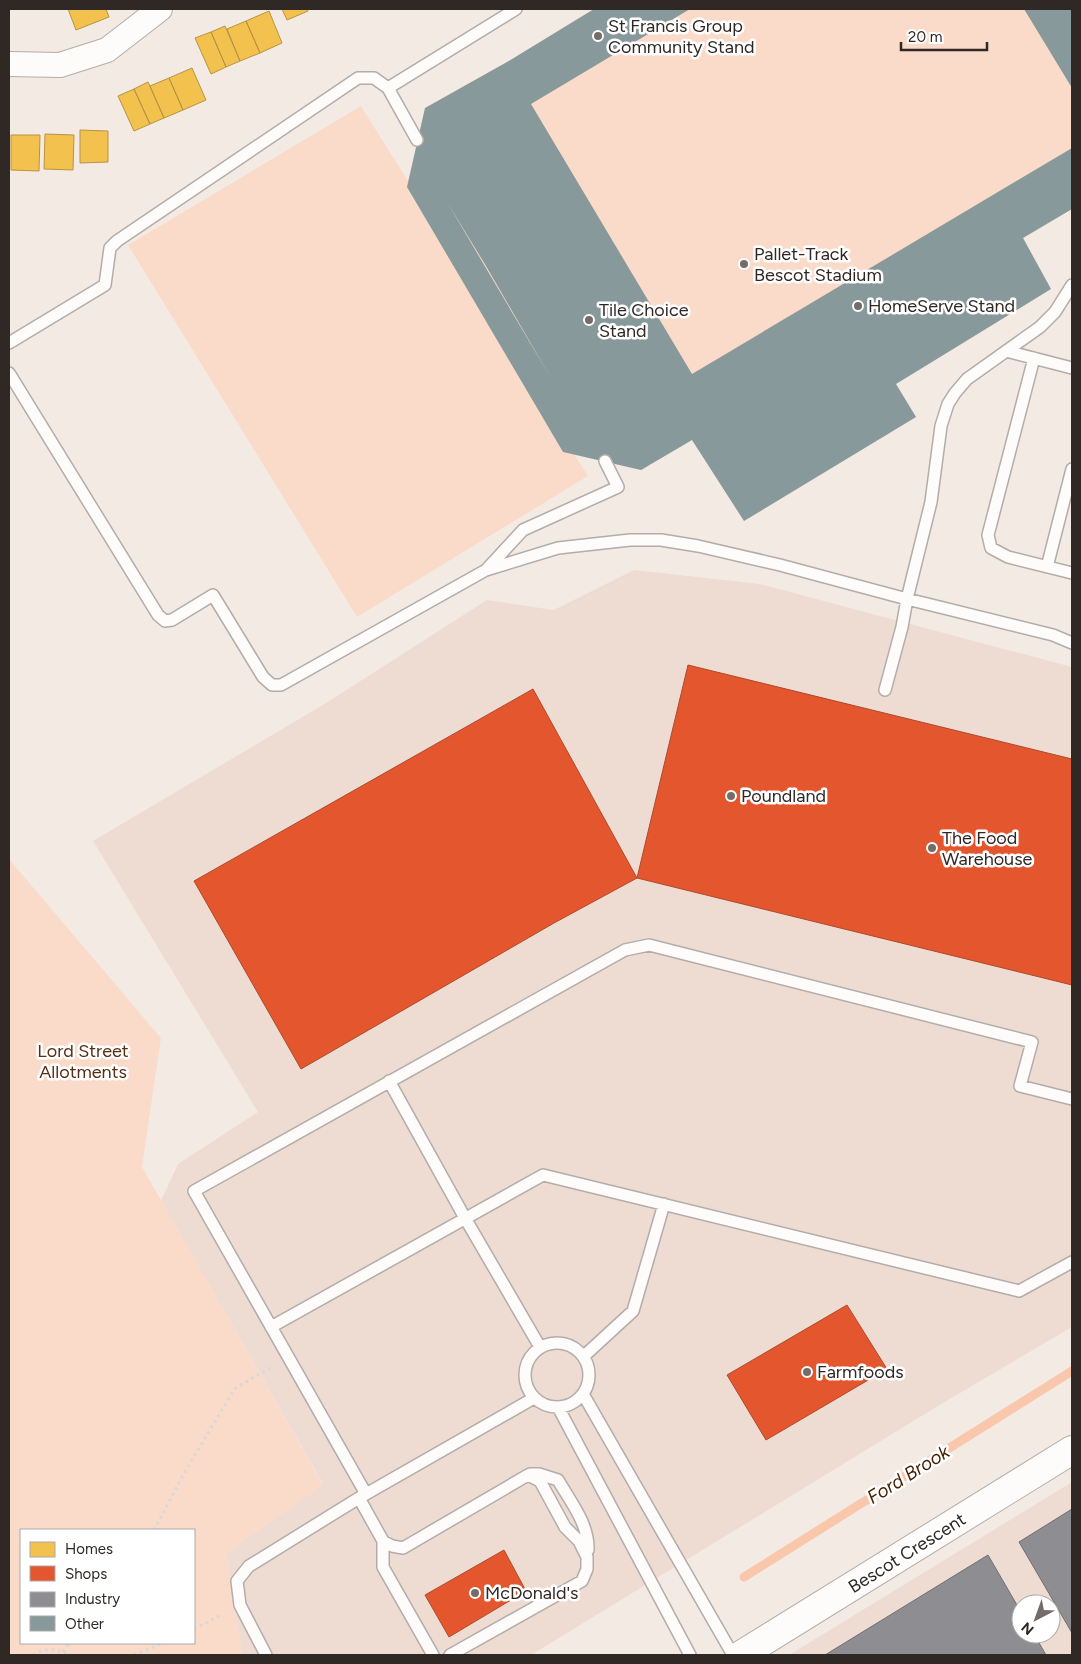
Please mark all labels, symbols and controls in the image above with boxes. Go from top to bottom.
place label: St Francis Group Community Stand [608,15,755,58]
scale bar [901,20,987,52]
text: 20 m [908,28,942,46]
marker: St Francis Group Community Stand [592,30,604,42]
place label: Pallet-Track Bescot Stadium [754,243,882,286]
marker: Pallet-Track Bescot Stadium [738,258,750,270]
place label: HomeServe Stand [868,295,1015,317]
place label: Tile Choice Stand [599,299,689,342]
marker: HomeServe Stand [852,300,864,312]
marker: Tile Choice Stand [583,314,595,326]
place label: Poundland [741,785,826,807]
marker: Poundland [725,790,737,802]
place label: The Food Warehouse [942,827,1033,870]
marker: The Food Warehouse [926,842,938,854]
park label: Lord Street Allotments [37,1040,129,1083]
place label: Farmfoods [817,1361,904,1383]
marker: Farmfoods [801,1366,813,1378]
water label: Ford Brook [863,1440,954,1509]
street label: Bescot Crescent [844,1508,970,1598]
legend [20,1529,195,1644]
text: Homes [65,1540,113,1558]
text: Shops [65,1565,107,1583]
place label: McDonald's [485,1582,579,1604]
marker: McDonald's [469,1587,481,1599]
text: Industry [65,1590,120,1608]
north arrow [1011,1594,1061,1644]
text: Other [65,1615,104,1633]
text: N [1018,1618,1037,1638]

